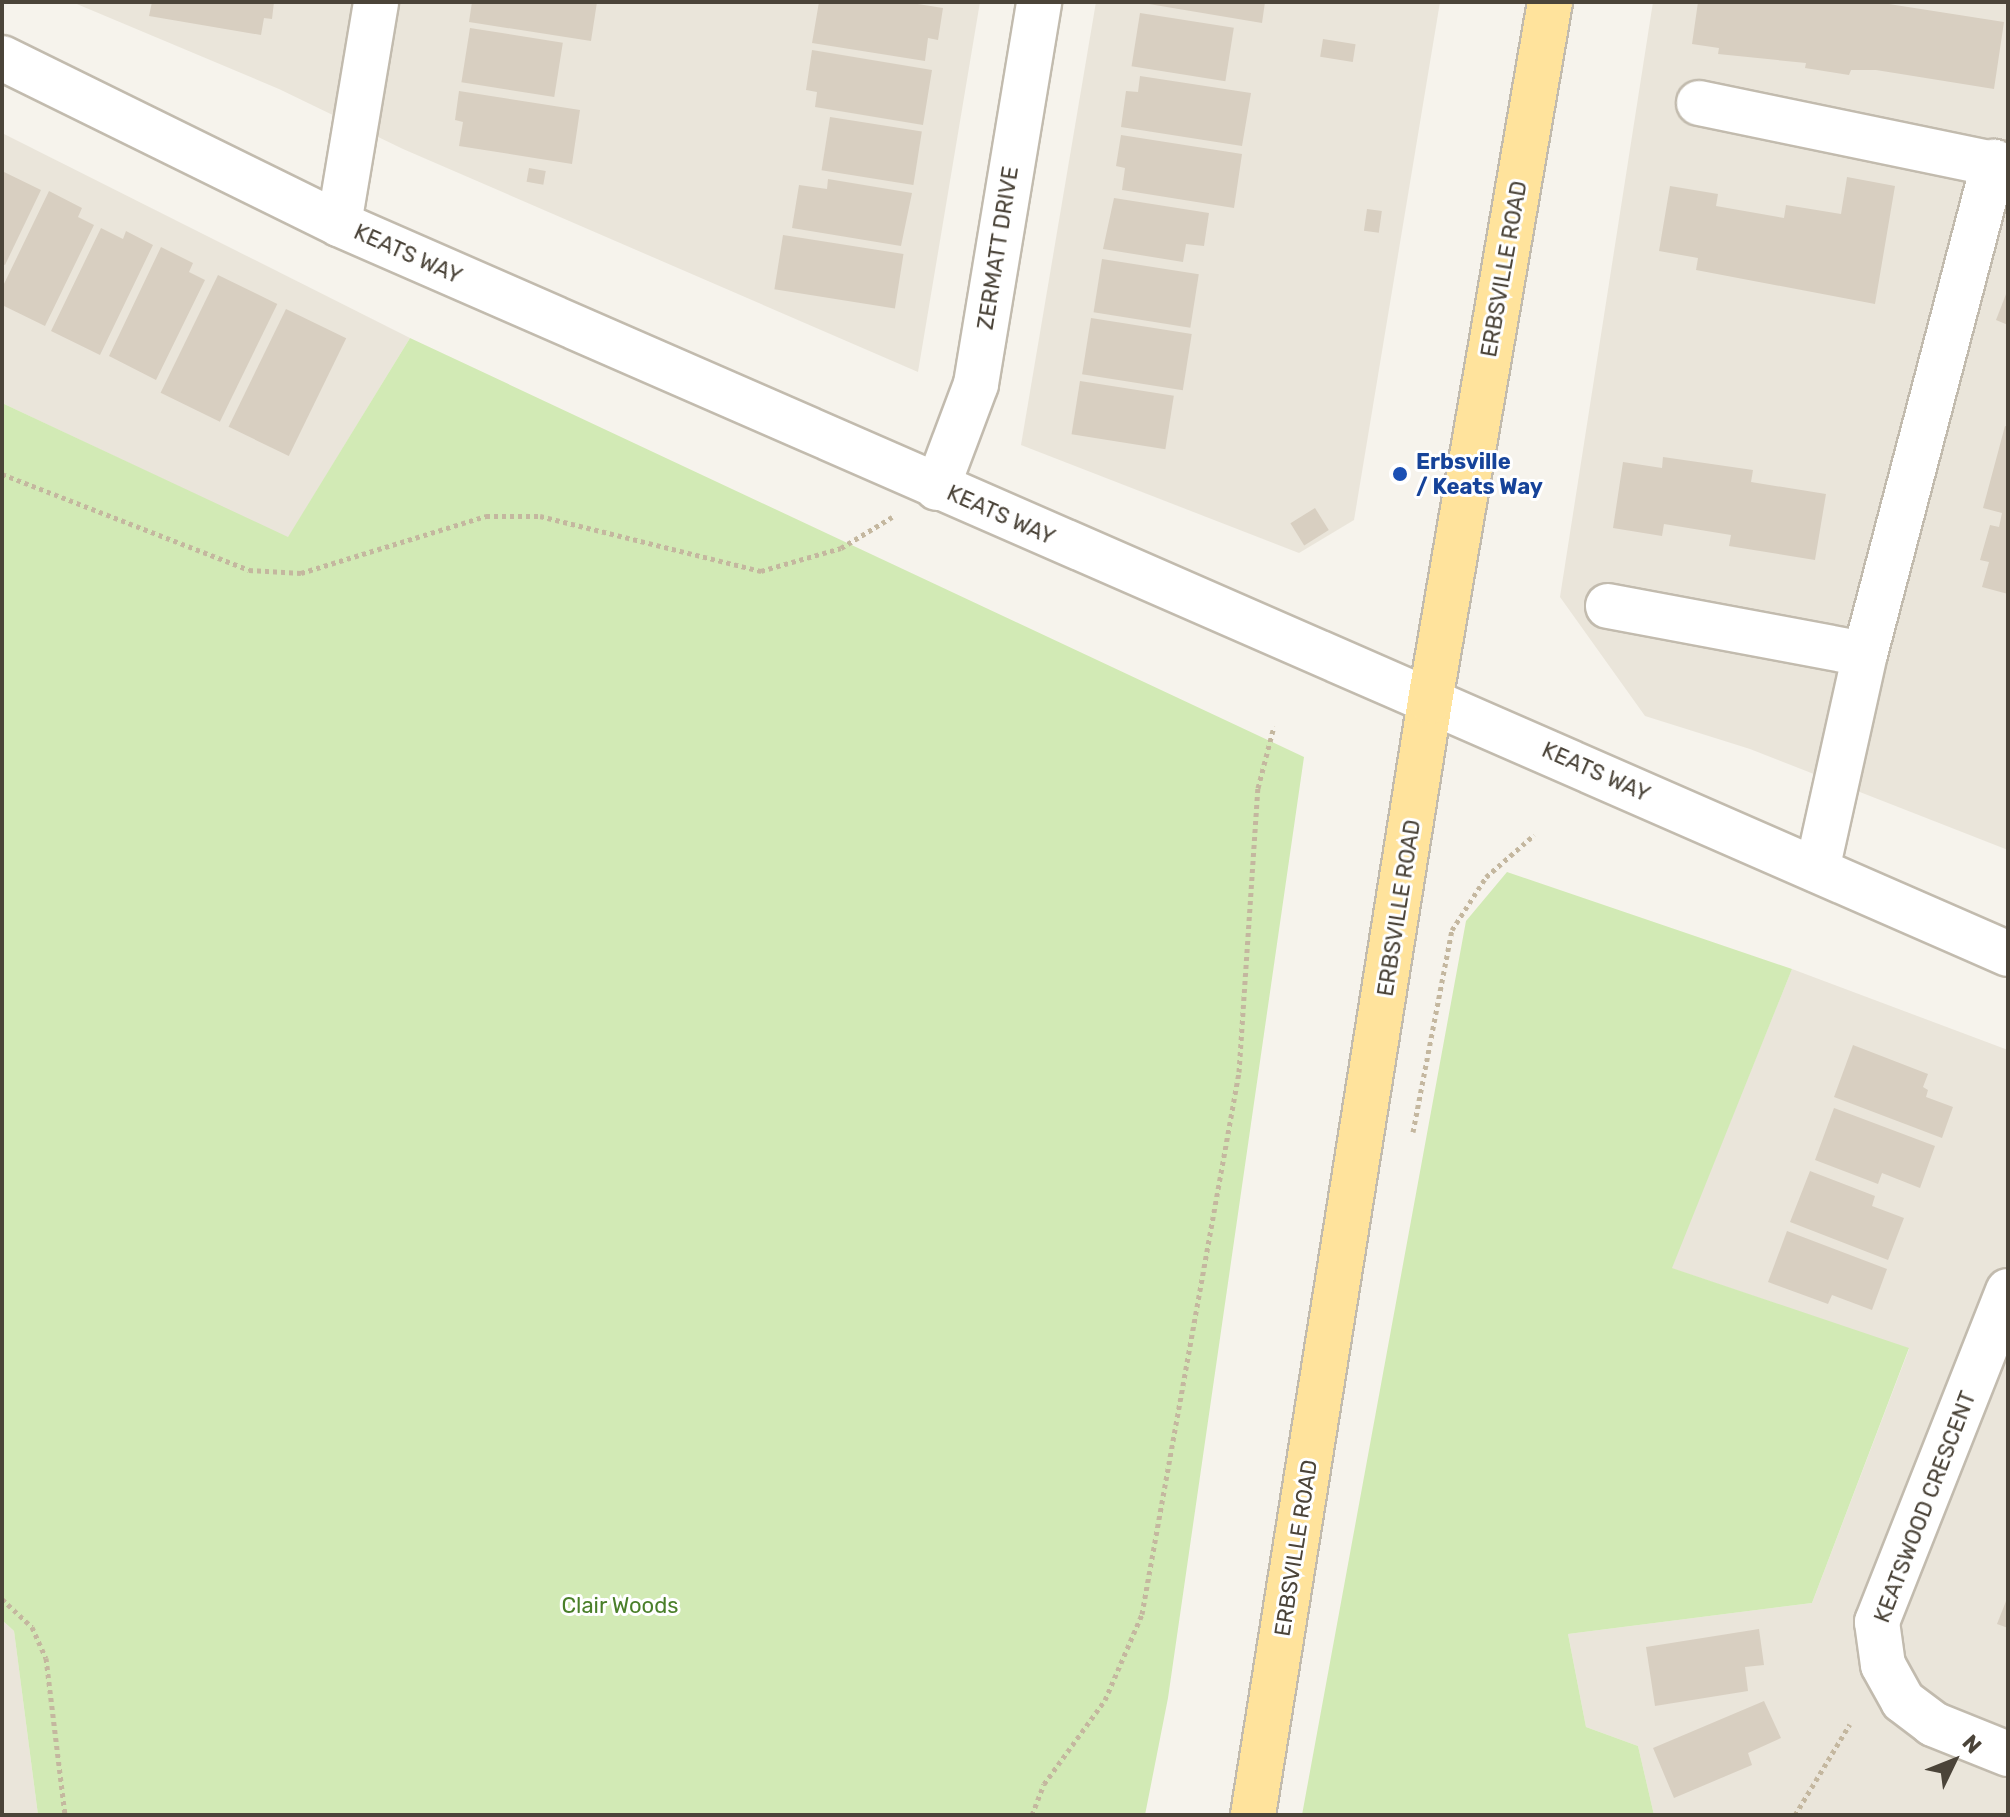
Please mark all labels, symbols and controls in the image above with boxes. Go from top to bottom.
street label: ZERMATT DRIVE [972,164,1024,332]
street label: ERBSVILLE ROAD [1476,179,1532,359]
street label: KEATS WAY [350,218,466,290]
place label: Erbsville / Keats Way [1416,448,1543,500]
marker: Erbsville / Keats Way [1391,465,1409,483]
street label: KEATS WAY [943,479,1059,551]
street label: KEATS WAY [1538,736,1654,808]
street label: ERBSVILLE ROAD [1372,818,1426,998]
street label: KEATSWOOD CRESCENT [1869,1388,1981,1626]
street label: ERBSVILLE ROAD [1269,1458,1323,1638]
park label: Clair Woods [561,1593,679,1619]
north arrow [1914,1721,1994,1801]
text: N [1957,1729,1987,1759]

